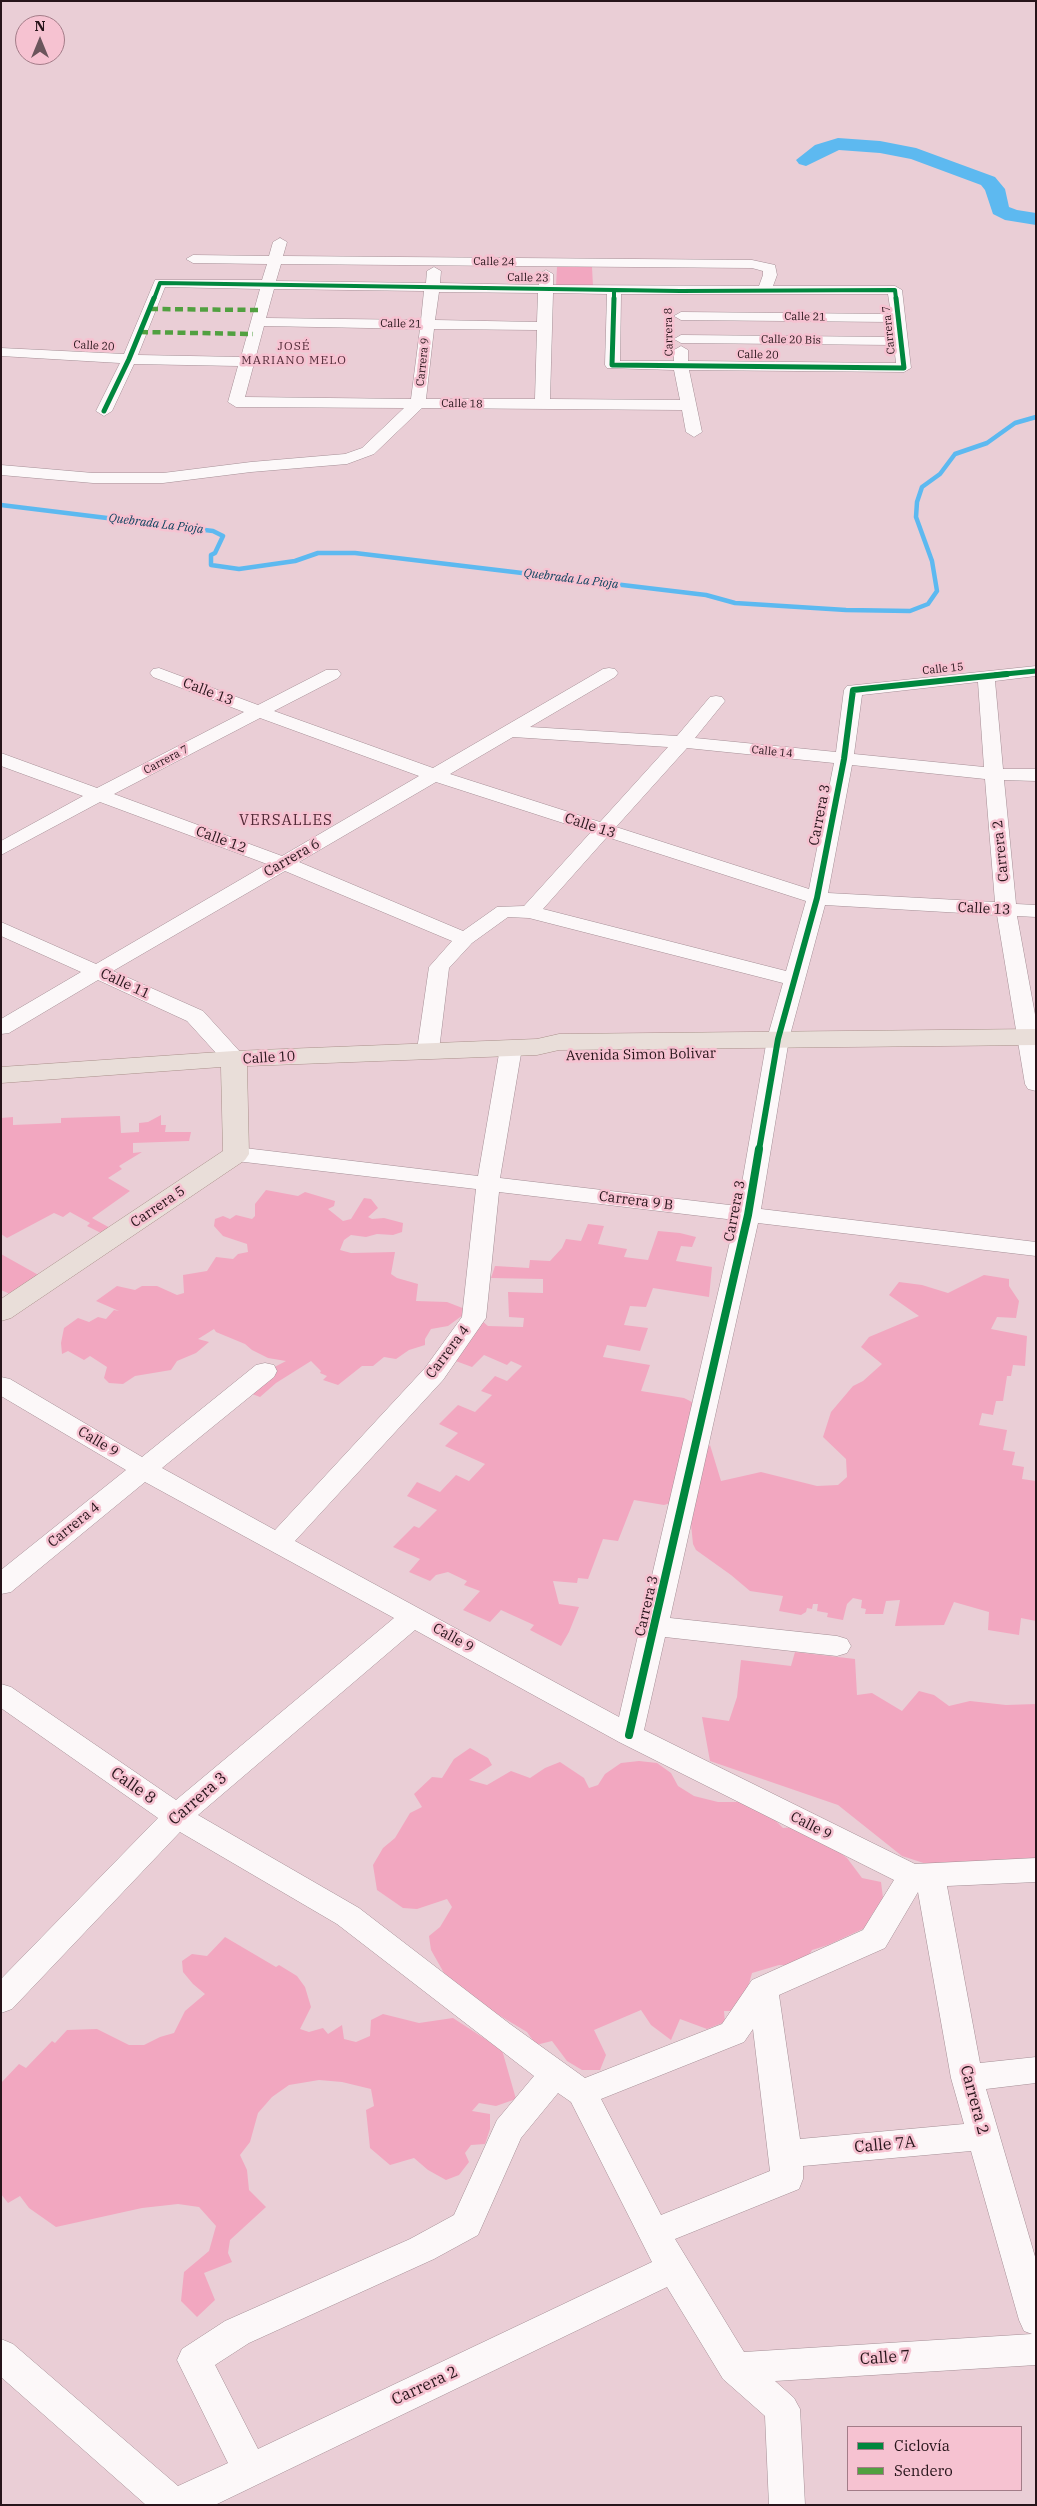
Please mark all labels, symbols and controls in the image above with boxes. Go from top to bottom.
north arrow [15,15,65,65]
text: N [34,17,46,35]
street label: Calle 24 [473,255,515,269]
street label: Calle 23 [507,271,549,285]
street label: Carrera 7 [880,305,898,355]
street label: Carrera 8 [662,308,676,356]
street label: Calle 21 [784,310,826,324]
street label: Calle 21 [380,317,422,331]
street label: Calle 20 Bis [761,333,821,347]
street label: Carrera 9 [414,337,432,387]
street label: Calle 20 [73,338,115,354]
district label: JOSÉ MARIANO MELO [240,340,348,368]
street label: Calle 20 [737,348,779,362]
street label: Calle 18 [441,397,483,411]
water label: Quebrada La Pioja [108,511,204,537]
water label: Quebrada La Pioja [523,566,619,592]
street label: Calle 15 [922,660,964,678]
street label: Calle 13 [180,675,236,709]
street label: Carrera 7 [141,743,191,777]
street label: Calle 14 [751,743,793,761]
street label: Carrera 3 [806,783,834,847]
street label: Calle 13 [562,810,618,842]
district label: VERSALLES [238,812,334,830]
street label: Carrera 2 [989,819,1013,883]
street label: Calle 12 [193,823,249,857]
street label: Carrera 6 [261,835,323,881]
street label: Calle 13 [957,899,1011,919]
street label: Calle 11 [98,965,152,1003]
street label: Avenida Simon Bolivar [566,1045,716,1065]
street label: Calle 10 [242,1048,296,1068]
street label: Carrera 3 [721,1179,749,1243]
street label: Carrera 5 [128,1183,188,1231]
street label: Carrera 9 B [598,1188,674,1214]
street label: Carrera 4 [423,1322,473,1382]
street label: Calle 9 [75,1423,121,1461]
street label: Carrera 4 [45,1499,103,1551]
street label: Carrera 3 [632,1574,662,1638]
street label: Calle 9 [430,1620,476,1656]
street label: Calle 8 [107,1764,159,1808]
street label: Carrera 3 [165,1769,231,1829]
street label: Calle 9 [788,1808,834,1844]
street label: Carrera 2 [956,2063,992,2137]
street label: Calle 7A [854,2133,916,2157]
street label: Calle 7 [859,2347,911,2369]
street label: Carrera 2 [389,2362,461,2410]
legend [847,2426,1022,2491]
text: Ciclovía [894,2436,950,2455]
text: Sendero [894,2461,953,2480]

